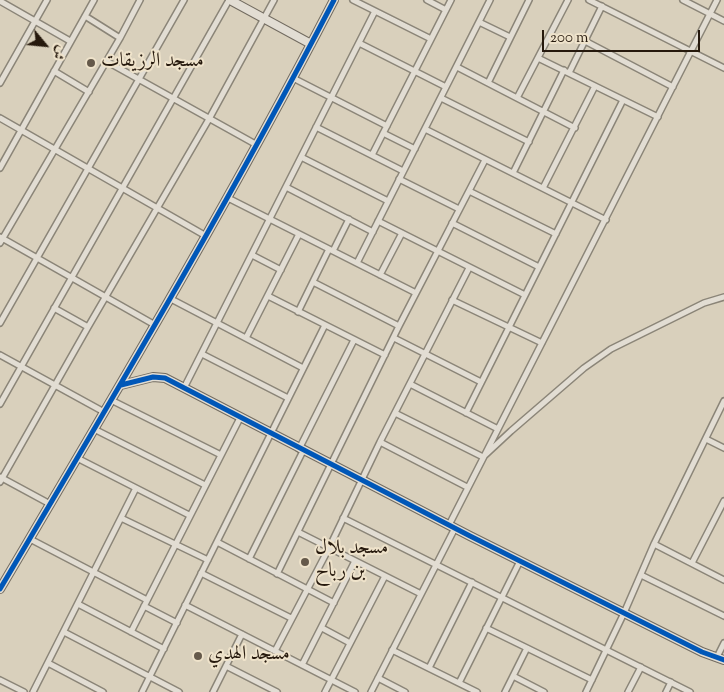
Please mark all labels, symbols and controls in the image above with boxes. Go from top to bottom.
north arrow [20,20,70,70]
scale bar [544,20,702,52]
text: 200 m [550,28,589,49]
text: ش [46,41,70,63]
place label: مسجد الرزيقات [101,51,204,75]
marker: مسجد الرزيقات [85,57,97,69]
place label: مسجد بلال بن رباح [315,538,388,585]
marker: مسجد بلال بن رباح [299,556,311,568]
place label: مسجد الهدي [208,644,290,668]
marker: مسجد الهدي [192,650,204,662]

